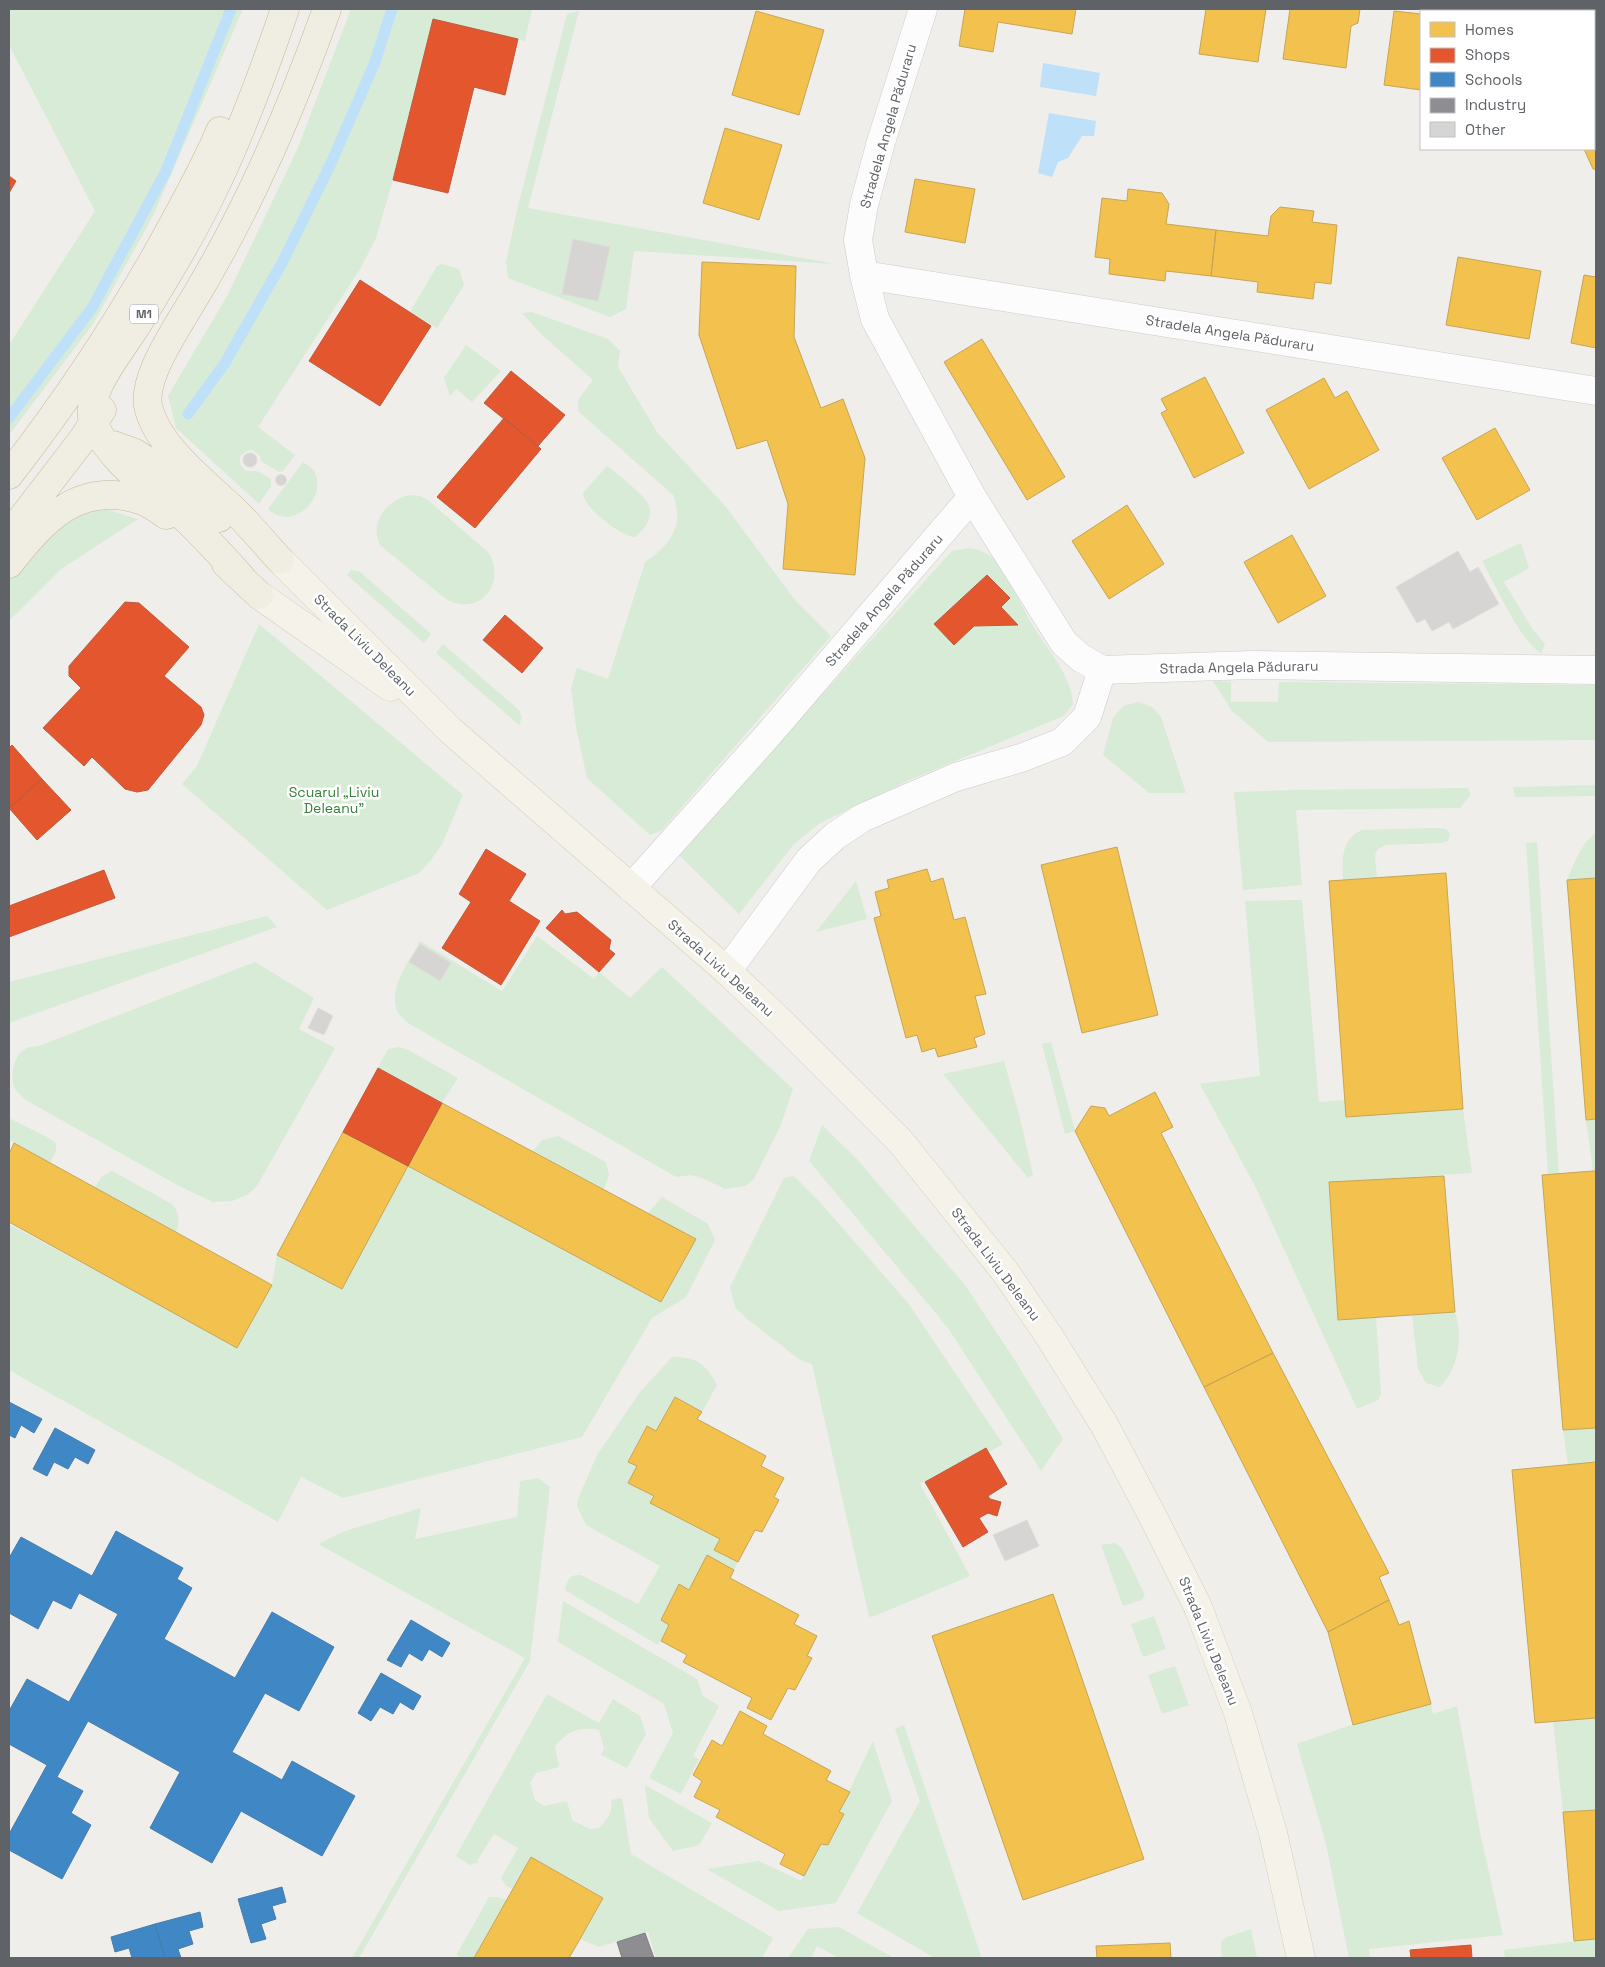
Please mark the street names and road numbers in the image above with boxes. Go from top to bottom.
street label: Stradela Angela Păduraru [856,42,920,210]
road number: M1 [130,304,158,324]
street label: Stradela Angela Păduraru [1144,311,1316,355]
street label: Stradela Angela Păduraru [821,530,947,670]
street label: Strada Liviu Deleanu [310,590,420,700]
street label: Strada Angela Păduraru [1159,657,1319,677]
street label: Strada Liviu Deleanu [664,915,778,1021]
street label: Strada Liviu Deleanu [948,1204,1044,1324]
street label: Strada Liviu Deleanu [1175,1574,1243,1708]

